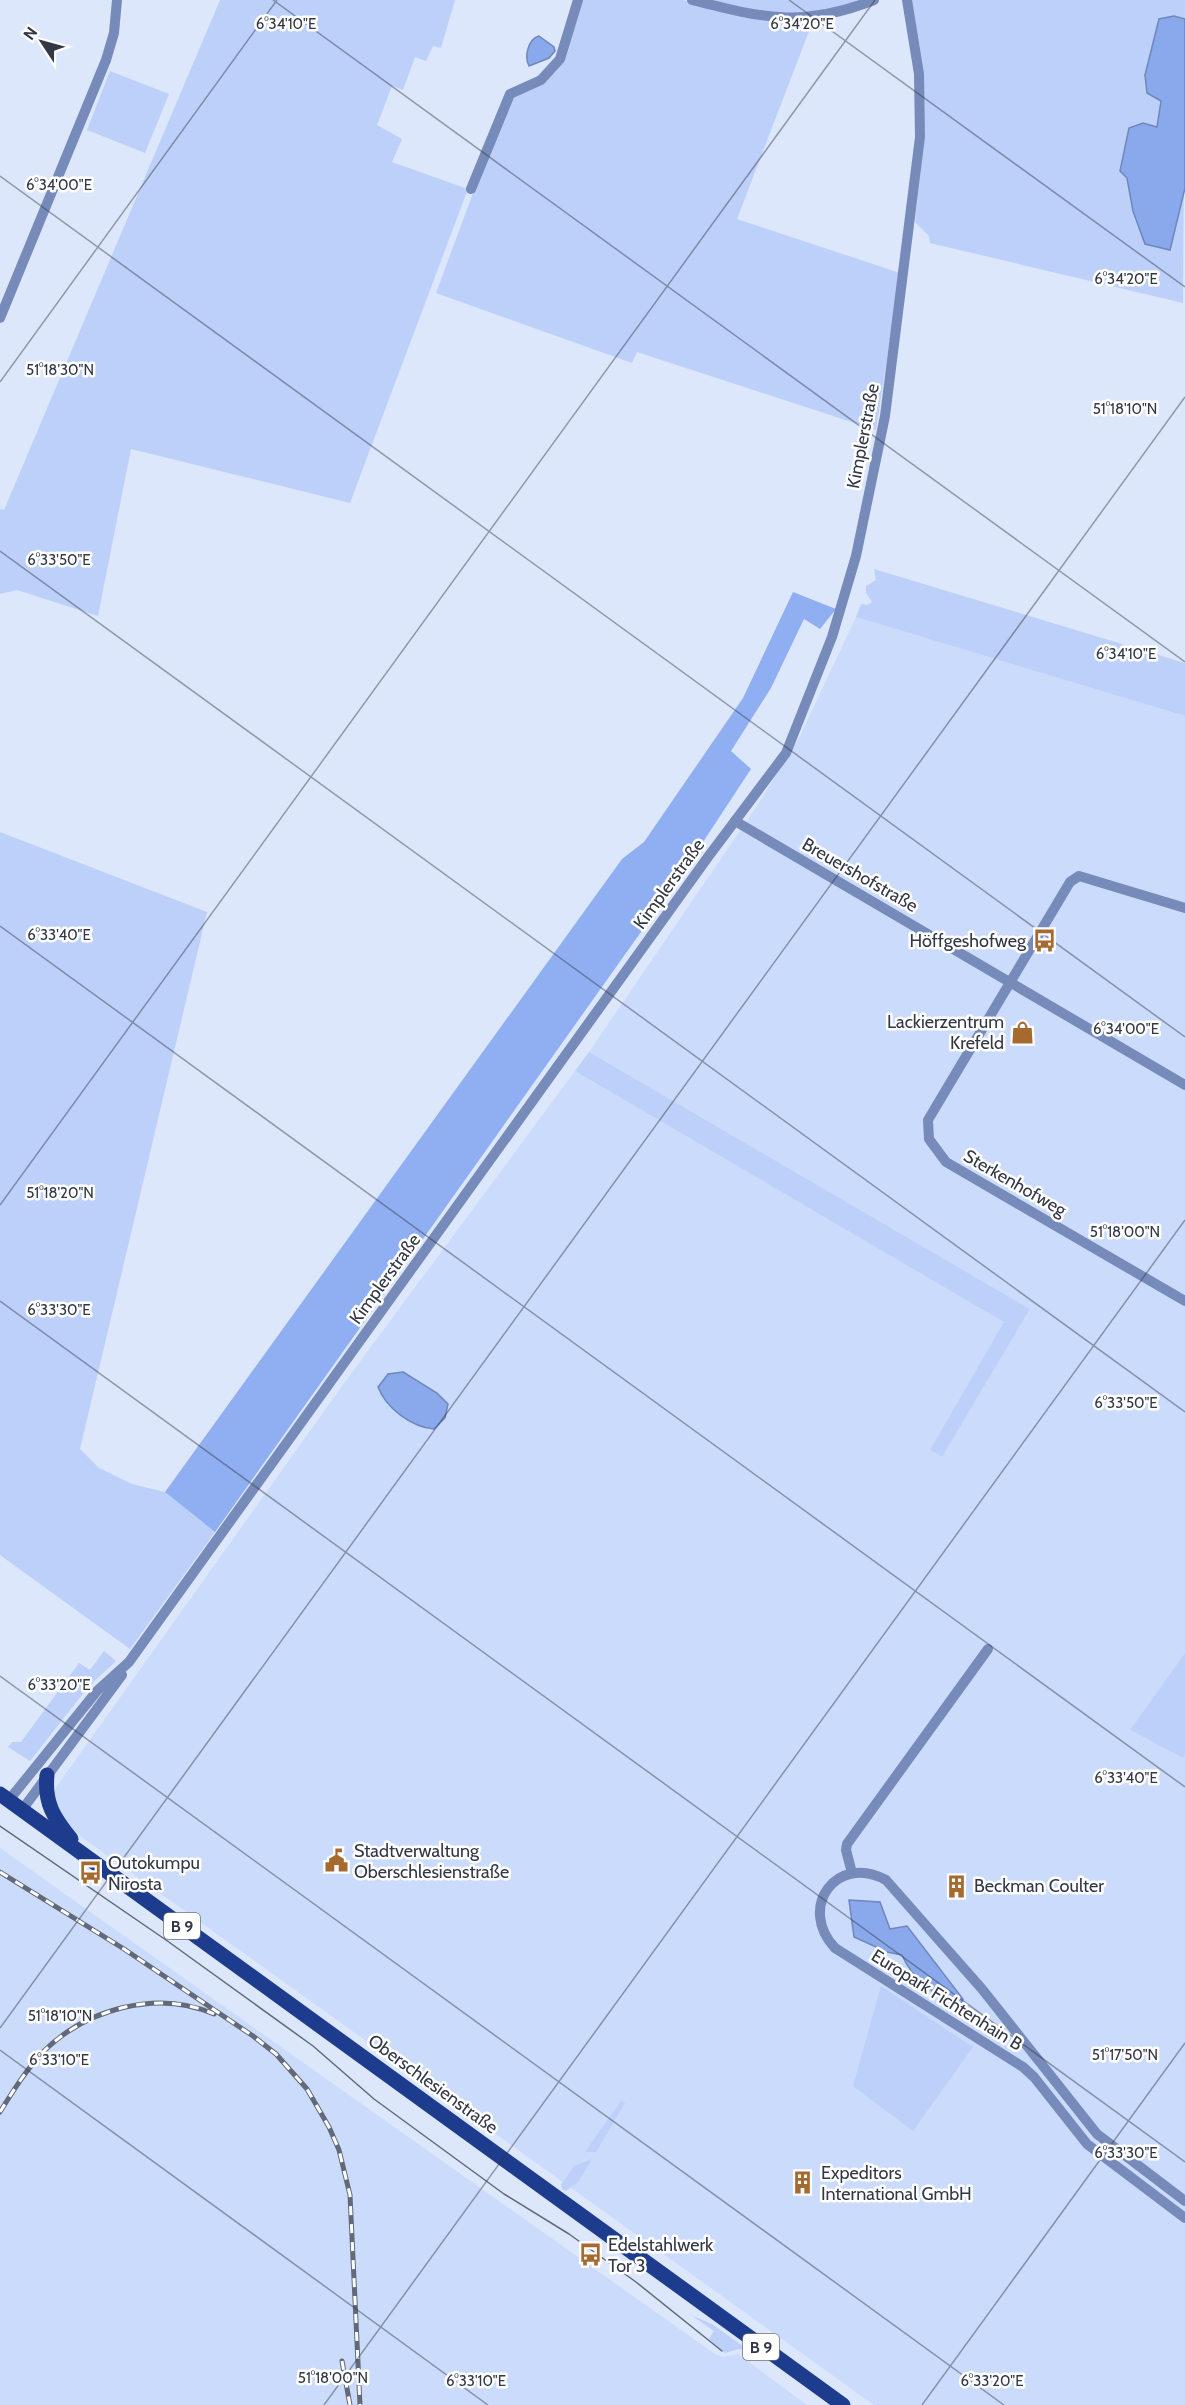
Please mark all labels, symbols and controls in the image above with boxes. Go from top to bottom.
north arrow [12,12,72,72]
text: 6°34'10"E [256,15,316,33]
text: 6°34'20"E [770,15,834,33]
text: N [19,23,41,44]
text: 6°34'00"E [26,176,92,194]
text: 6°34'20"E [1094,270,1158,288]
text: 51°18'30"N [26,361,94,379]
street label: Kimplerstraße [842,382,884,490]
text: 51°18'10"N [1093,400,1157,418]
text: 6°33'50"E [27,551,91,569]
text: 6°34'10"E [1096,645,1156,663]
street label: Breuershofstraße [798,833,922,917]
street label: Kimplerstraße [629,834,709,934]
text: 6°33'40"E [27,926,91,944]
bus stop icon: Höffgeshofweg [1031,928,1057,954]
place label: Höffgeshofweg [910,930,1027,952]
place label: Lackierzentrum Krefeld [887,1011,1004,1054]
shop icon: Lackierzentrum Krefeld [1009,1019,1035,1045]
text: 6°34'00"E [1093,1020,1159,1038]
street label: Sterkenhofweg [960,1145,1071,1222]
text: 51°18'20"N [26,1184,94,1202]
text: 51°18'00"N [1090,1223,1160,1241]
street label: Kimplerstraße [345,1229,425,1329]
text: 6°33'30"E [27,1301,91,1319]
text: 6°33'50"E [1094,1394,1158,1412]
text: 6°33'20"E [28,1676,91,1694]
text: 6°33'40"E [1094,1769,1158,1787]
place label: Stadtverwaltung Oberschlesienstraße [354,1840,509,1883]
public building icon: Stadtverwaltung Oberschlesienstraße [323,1848,349,1874]
place label: Outokumpu Nirosta [108,1852,200,1895]
bus stop icon: Outokumpu Nirosta [77,1860,103,1886]
building icon: Beckman Coulter [943,1873,969,1899]
place label: Beckman Coulter [974,1875,1104,1897]
road number: B 9 [164,1913,200,1939]
street label: Europark Fichtenhain B [867,1945,1027,2056]
text: 51°18'10"N [28,2007,92,2025]
street label: Oberschlesienstraße [364,2029,502,2139]
text: 51°17'50"N [1092,2046,1158,2064]
text: 6°33'10"E [29,2051,89,2069]
text: 6°33'30"E [1094,2144,1158,2162]
place label: Expeditors International GmbH [821,2162,972,2205]
building icon: Expeditors International GmbH [790,2170,816,2196]
place label: Edelstahlwerk Tor 3 [608,2234,714,2277]
bus stop icon: Edelstahlwerk Tor 3 [577,2242,603,2268]
road number: B 9 [743,2334,779,2360]
text: 51°18'00"N [298,2369,368,2387]
text: 6°33'10"E [446,2372,506,2390]
text: 6°33'20"E [961,2372,1024,2390]

